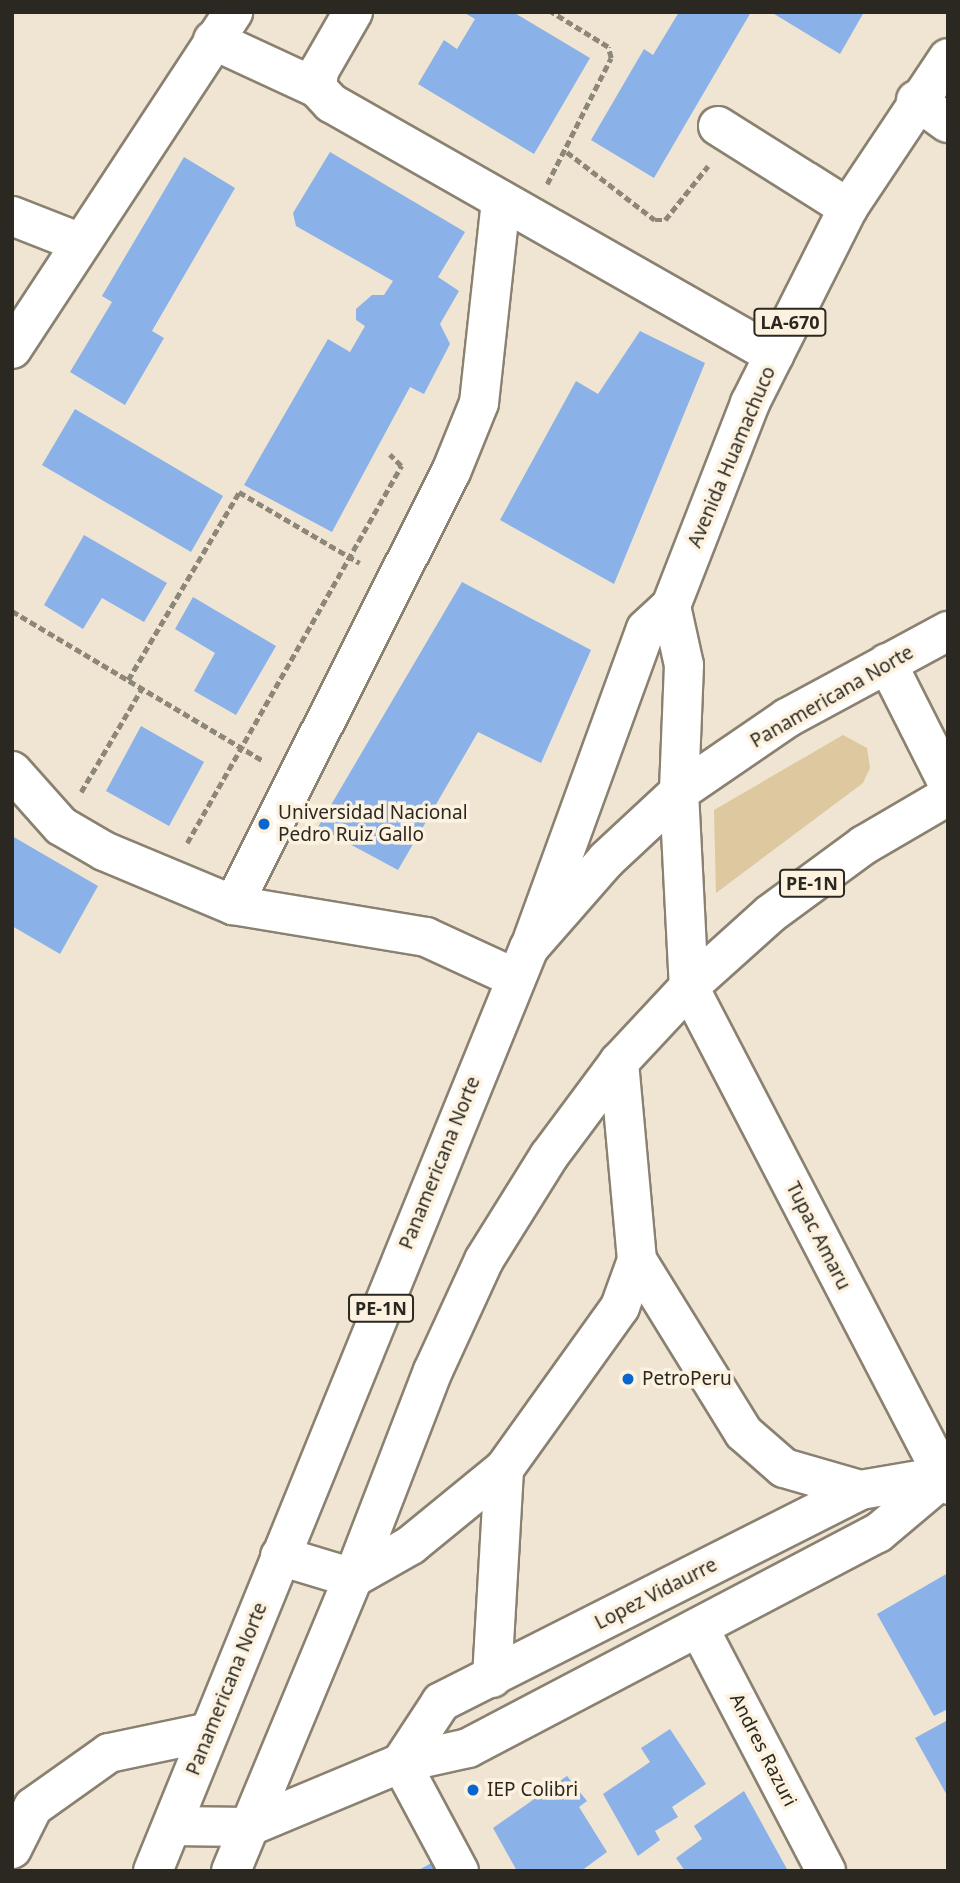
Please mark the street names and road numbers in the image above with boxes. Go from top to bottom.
road number: LA-670 [753,308,827,336]
street label: Avenida Huamachuco [683,363,781,551]
street label: Panamericana Norte [747,641,917,753]
road number: PE-1N [779,868,845,898]
street label: Panamericana Norte [395,1073,485,1253]
street label: Tupac Amaru [781,1178,855,1294]
road number: PE-1N [348,1294,414,1322]
street label: Lopez Vidaurre [591,1553,721,1635]
street label: Panamericana Norte [182,1599,272,1779]
street label: Andres Razuri [725,1690,801,1810]

